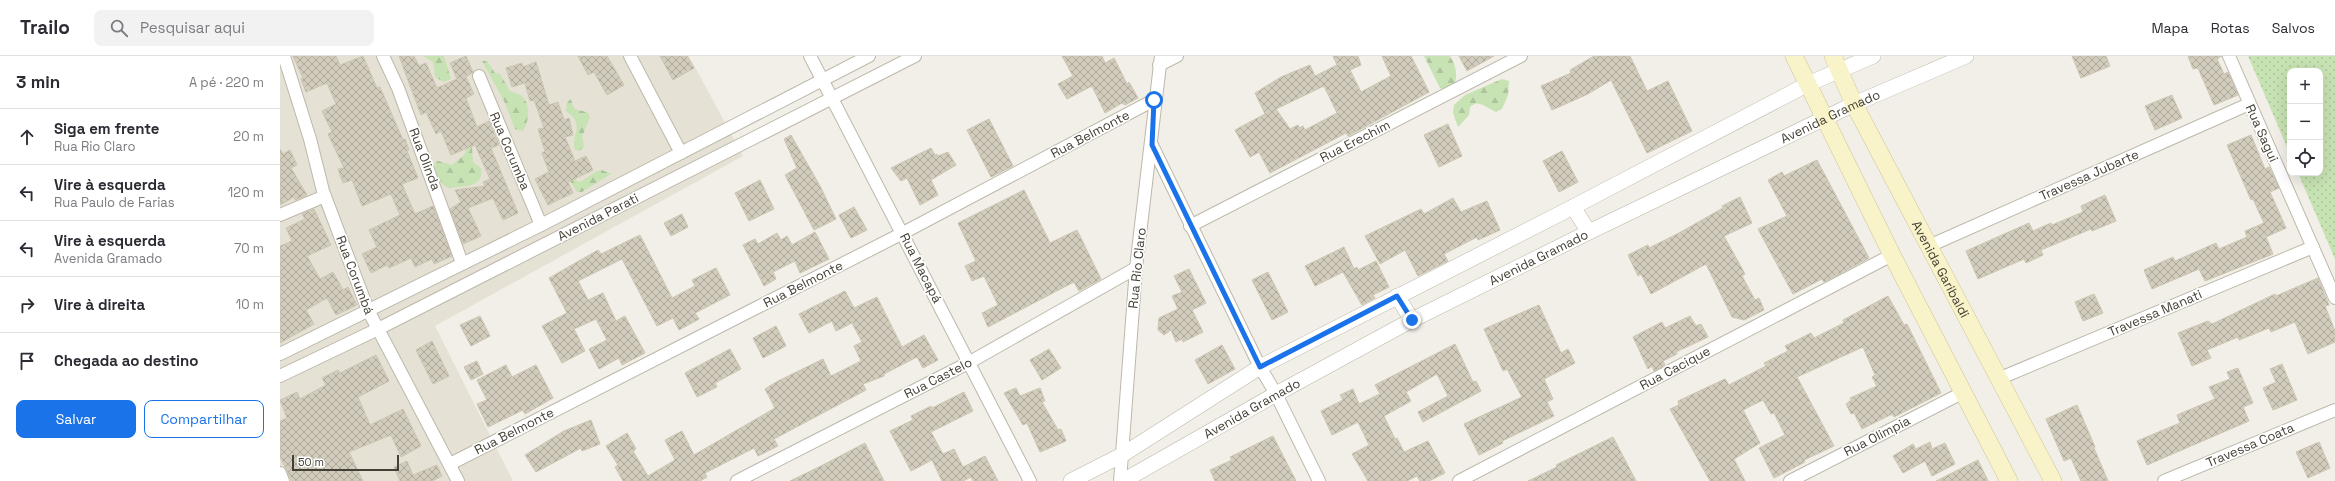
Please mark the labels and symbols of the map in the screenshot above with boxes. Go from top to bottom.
street label: Avenida Gramado [1777,85,1883,147]
route start [1145,91,1163,109]
street label: Rua Sagui [2242,101,2282,165]
street label: Rua Belmonte [1048,106,1132,162]
street label: Rua Corumba [486,109,534,193]
street label: Rua Erechim [1317,116,1393,166]
street label: Rua Olinda [405,125,445,193]
street label: Travessa Jubarte [2037,145,2141,205]
street label: Avenida Parati [555,189,641,245]
street label: Avenida Garibaldi [1908,217,1974,321]
street label: Avenida Gramado [1486,225,1591,289]
street label: Rua Rio Claro [1124,227,1150,309]
street label: Rua Macapá [896,230,946,306]
street label: Rua Corumbá [332,233,378,317]
street label: Rua Belmonte [760,257,846,311]
street label: Travessa Manati [2106,286,2204,340]
route end [1403,311,1421,329]
street label: Rua Cacique [1637,342,1713,394]
street label: Rua Castelo [901,354,975,402]
street label: Avenida Gramado [1200,374,1303,442]
street label: Rua Belmonte [471,404,557,458]
street label: Rua Olimpia [1841,412,1914,460]
street label: Travessa Coata [2203,419,2297,471]
scale bar [292,453,399,472]

